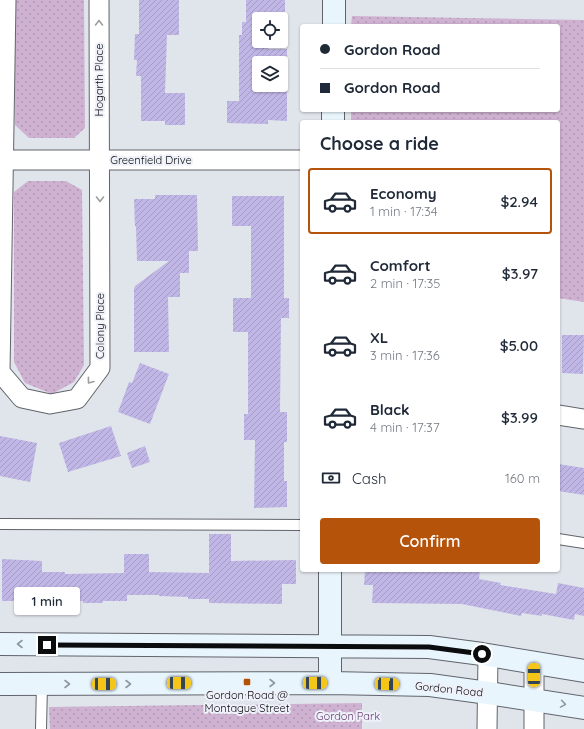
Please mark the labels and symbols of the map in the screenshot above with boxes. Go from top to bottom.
one-way arrow [95,20,103,26]
street label: Hogarth Place [92,44,106,116]
street label: Greenfield Drive [110,153,192,167]
one-way arrow [96,196,104,202]
street label: Colony Place [93,293,107,359]
one-way arrow [88,377,95,384]
callout: 1 min [14,587,80,615]
route end [38,636,56,654]
one-way arrow [17,640,23,648]
route start [473,645,491,663]
car [528,663,540,687]
car [167,677,191,689]
marker: Gordon Road @ Montague Street [242,677,252,687]
car [303,677,327,689]
car [92,678,116,690]
car [375,678,399,690]
street label: Gordon Road [414,678,484,700]
one-way arrow [269,679,275,687]
one-way arrow [64,680,70,688]
one-way arrow [125,680,131,688]
place label: Gordon Road @ Montague Street [205,688,290,715]
one-way arrow [560,700,566,708]
park label: Gordon Park [316,709,380,723]

